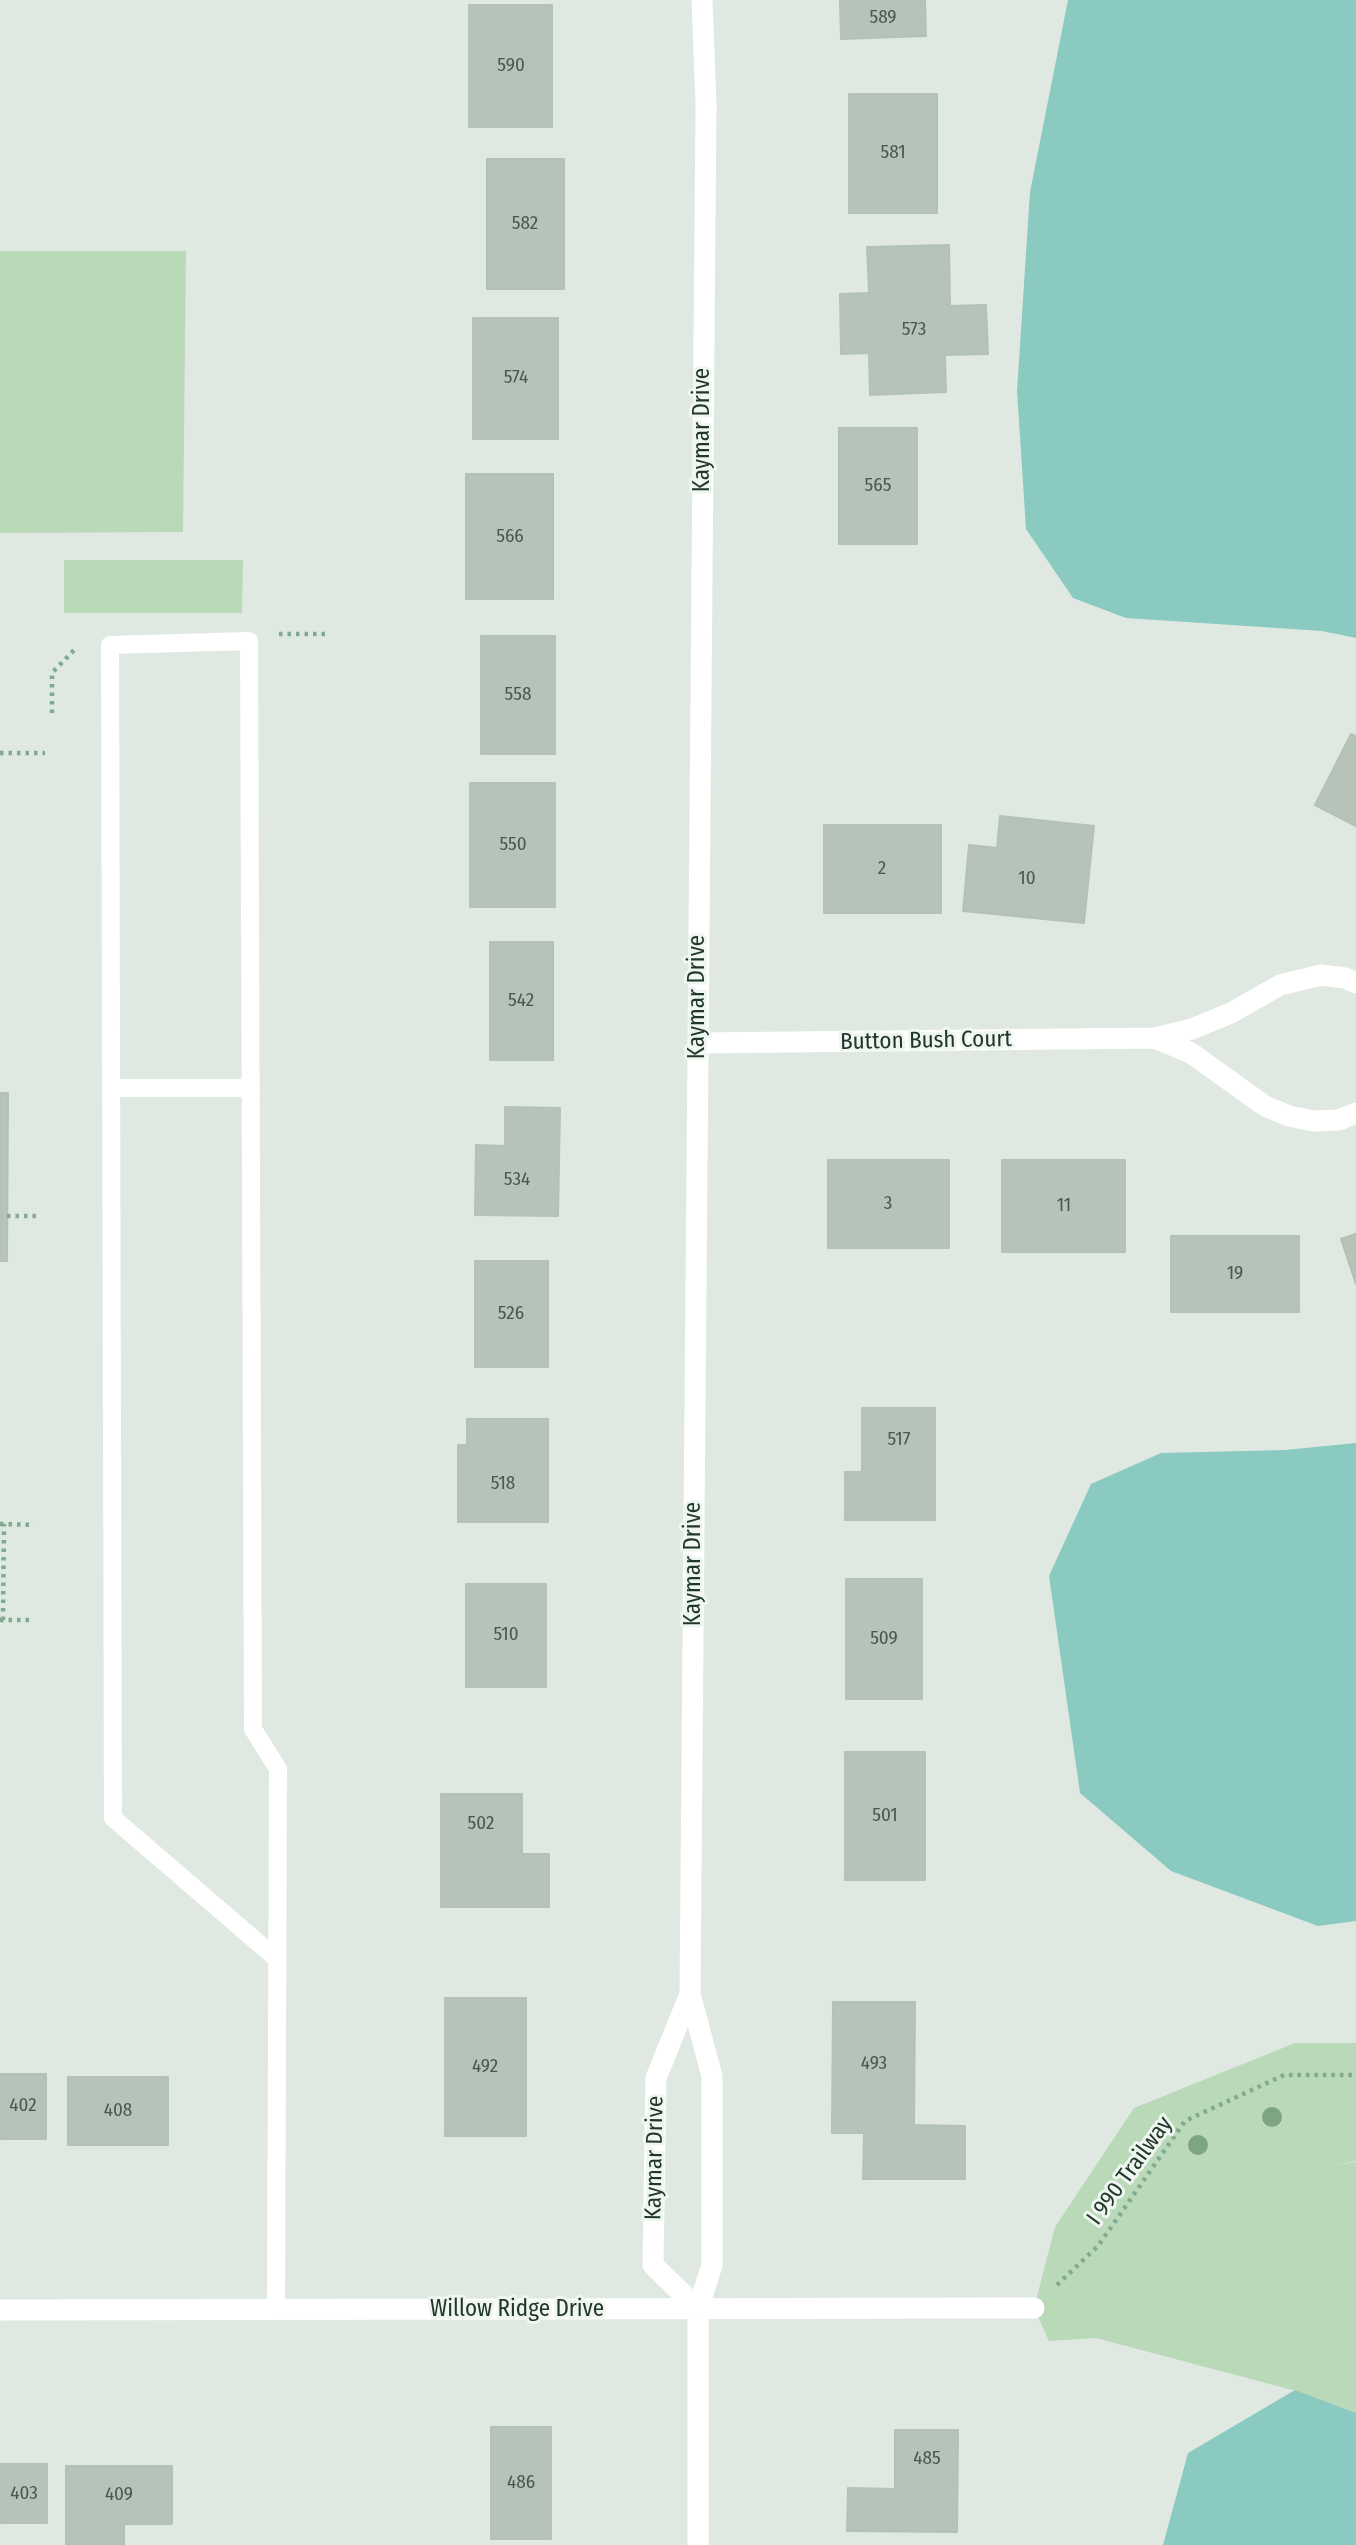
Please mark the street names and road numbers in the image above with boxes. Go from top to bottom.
street label: Kaymar Drive [689,368,717,492]
street label: Kaymar Drive [684,935,712,1059]
street label: Button Bush Court [840,1026,1012,1056]
street label: Kaymar Drive [680,1502,708,1626]
street label: Kaymar Drive [640,2096,670,2220]
street label: I 990 Trailway [1081,2111,1179,2231]
street label: Willow Ridge Drive [430,2296,604,2324]

